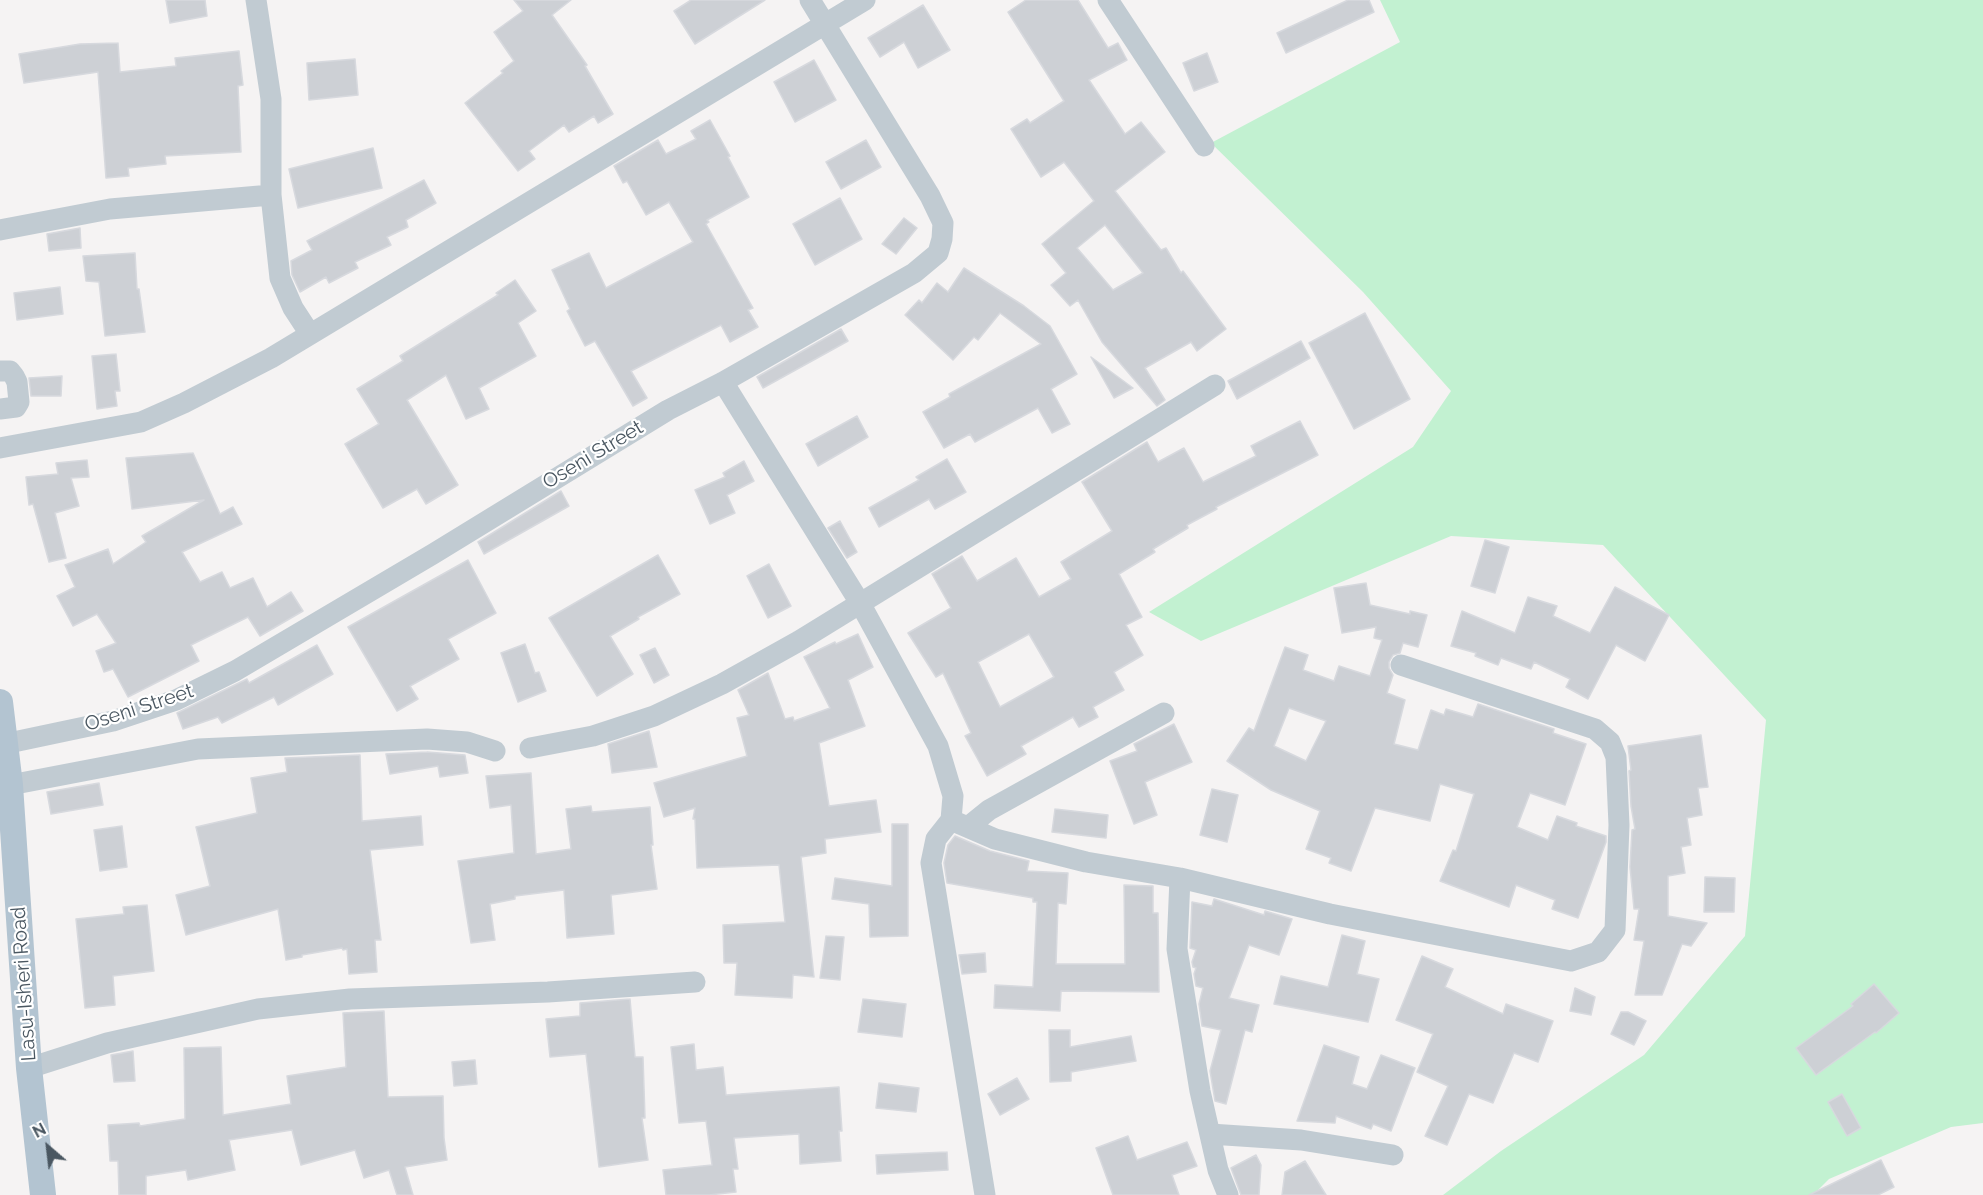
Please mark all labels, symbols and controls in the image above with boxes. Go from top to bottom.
street label: Oseni Street [538,416,648,494]
street label: Oseni Street [82,679,196,737]
street label: Lasu-Isheri Road [7,906,41,1062]
north arrow [18,1117,78,1177]
text: N [29,1119,49,1142]

